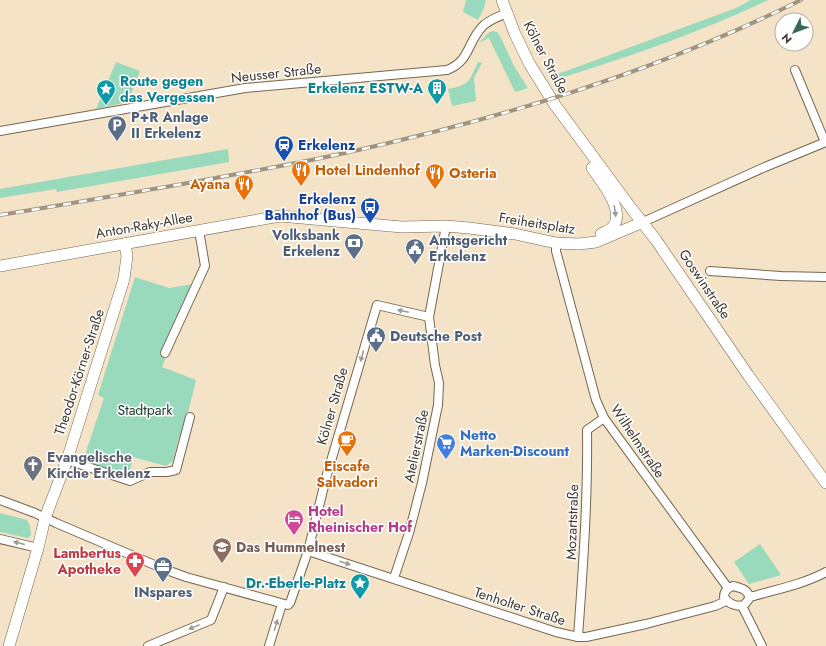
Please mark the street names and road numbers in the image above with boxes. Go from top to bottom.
street label: Kölner Straße [518,17,574,97]
street label: Neusser Straße [230,58,322,88]
street label: Anton-Raky-Allee [94,207,194,243]
street label: Freiheitsplatz [497,207,577,239]
street label: Goswinstraße [674,245,736,323]
street label: Theodor-Körner-Straße [49,306,109,438]
street label: Kölner Straße [311,365,353,447]
street label: Wilhelmstraße [606,400,670,482]
street label: Atelierstraße [398,408,434,484]
street label: Mozartstraße [561,484,583,560]
street label: Tenholter Straße [472,582,568,630]

